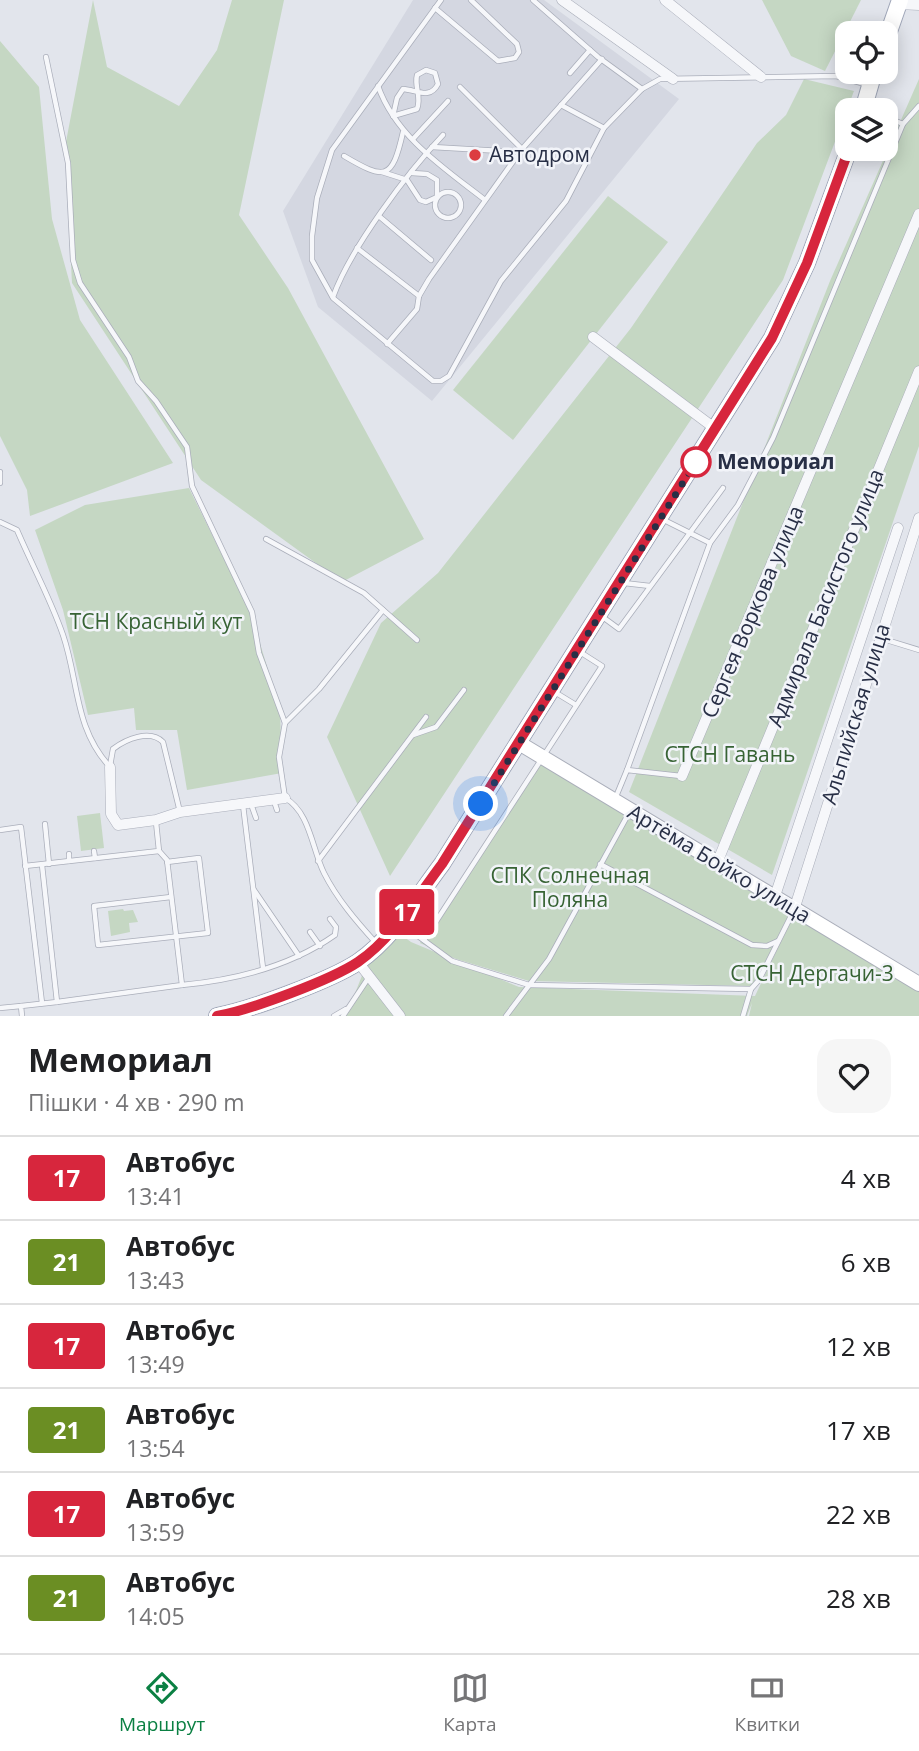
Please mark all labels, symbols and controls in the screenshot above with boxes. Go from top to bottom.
map controls [835,21,898,161]
button: locate [835,21,898,84]
button: layers [835,98,898,161]
place label: Автодром [489,140,590,168]
marker: Автодром [467,147,483,163]
marker: Мемориал [681,447,711,477]
place label: Мемориал [717,447,835,475]
street label: Адмирала Басистого улица [760,464,890,731]
street label: Сергея Воркова улица [695,501,810,722]
park label: ТСН Красный кут [70,607,242,635]
street label: Альпийская улица [814,620,896,808]
park label: СТСН Гавань [665,740,795,768]
your location [463,786,498,821]
street label: Артёма Бойко улица [623,797,816,929]
park label: СПК Солнечная Поляна [490,861,650,913]
line badge: 17 [376,889,438,935]
text: 17 [393,895,421,928]
park label: СТСН Дергачи-3 [730,959,894,987]
text: Мемориал [28,1037,213,1082]
button: heart [817,1039,891,1113]
text: Пішки · 4 хв · 290 m [28,1086,245,1118]
text: Автобус [126,1144,235,1180]
text: 4 хв [841,1160,891,1196]
text: 17 [53,1161,80,1194]
text: 13:41 [126,1180,185,1212]
text: Автобус [126,1228,235,1264]
text: 6 хв [841,1244,891,1280]
text: 21 [53,1245,80,1278]
text: 13:43 [126,1264,185,1296]
text: Автобус [126,1312,235,1348]
text: 12 хв [826,1328,891,1364]
text: 17 [53,1329,80,1362]
text: 13:49 [126,1348,185,1380]
text: Автобус [126,1396,235,1432]
text: 17 хв [826,1412,891,1448]
text: 21 [53,1413,80,1446]
text: 13:54 [126,1432,185,1464]
text: Автобус [126,1480,235,1516]
text: 22 хв [826,1496,891,1532]
text: 17 [53,1497,80,1530]
text: 13:59 [126,1516,185,1548]
text: Автобус [126,1564,235,1600]
text: 28 хв [826,1580,891,1616]
text: 21 [53,1581,80,1614]
text: 14:05 [126,1600,185,1632]
tab: Маршрут [119,1669,205,1737]
tab: Карта [443,1669,497,1737]
tab: Квитки [735,1669,800,1737]

